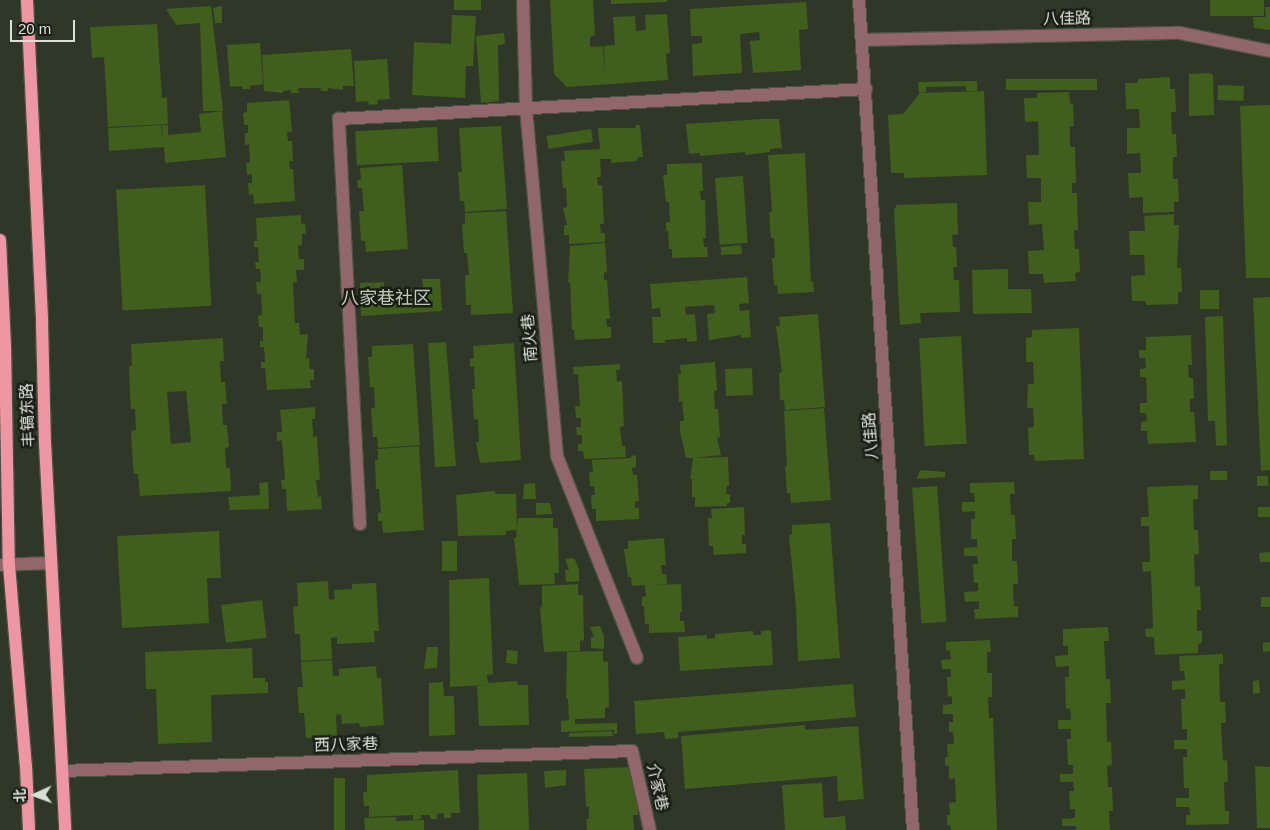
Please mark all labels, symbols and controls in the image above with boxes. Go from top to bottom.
street label: 八佳路 [1043,9,1091,29]
scale bar [12,10,78,42]
text: 20 m [18,20,51,37]
district label: 八家巷社区 [341,287,431,309]
street label: 南火巷 [518,313,542,363]
street label: 丰镐东路 [17,383,39,447]
street label: 八佳路 [860,411,882,461]
street label: 西八家巷 [314,734,378,756]
street label: 介家巷 [642,761,672,813]
north arrow [10,770,60,820]
text: 北 [12,788,28,803]

